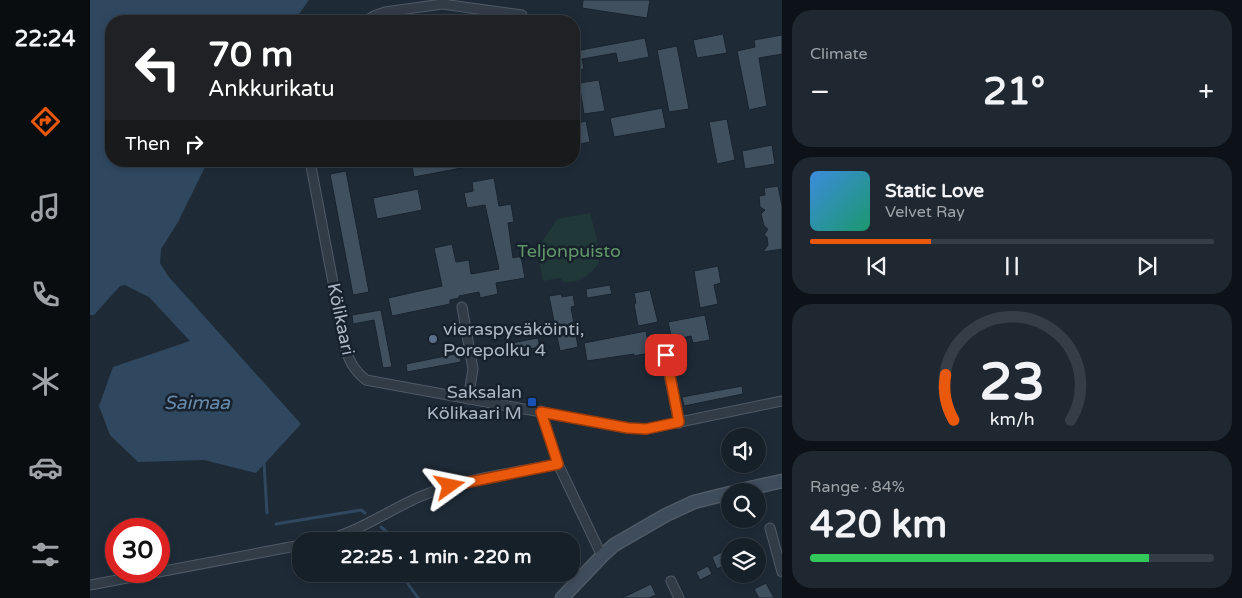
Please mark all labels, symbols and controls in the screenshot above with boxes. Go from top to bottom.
text: 22:24 [15,26,75,52]
text: 70 m [208,34,293,76]
icon: left [125,35,190,100]
text: Climate [810,44,868,64]
text: 21° [983,69,1045,115]
text: − [810,75,830,109]
text: + [1198,75,1214,109]
text: Ankkurikatu [208,76,335,102]
icon: directions [28,104,63,139]
icon: right [180,130,208,158]
text: Then [125,133,170,155]
text: Static Love [885,180,984,202]
icon: music [28,190,63,225]
text: Velvet Ray [885,202,965,222]
park label: Teljonpuisto [517,240,621,262]
icon: previous [863,252,891,280]
icon: pause [998,252,1026,280]
icon: next [1133,252,1161,280]
icon: phone [28,277,63,312]
street label: Kölikaari [323,281,359,357]
place label: vieraspysäköinti, Porepolku 4 [443,318,584,361]
marker: vieraspysäköinti, Porepolku 4 [427,333,439,345]
pin [645,334,687,376]
icon: arrive [652,341,680,369]
text: 23 [979,351,1045,414]
icon: climate [28,364,63,399]
place label: Saksalan Kölikaari M [427,381,522,424]
water label: Saimaa [164,392,231,414]
marker: Saksalan Kölikaari M [526,396,538,408]
text: km/h [990,409,1034,430]
map controls [721,428,766,583]
button: sound [721,428,766,473]
icon: car [28,450,63,485]
position arrow [423,459,475,511]
text: Range · 84% [810,477,905,497]
button: search [721,483,766,528]
text: 420 km [810,502,947,548]
speed limit sign: 30 [105,518,170,583]
icon: filters [28,537,63,572]
button: layers [721,538,766,583]
text: 22:25 · 1 min · 220 m [340,546,532,568]

